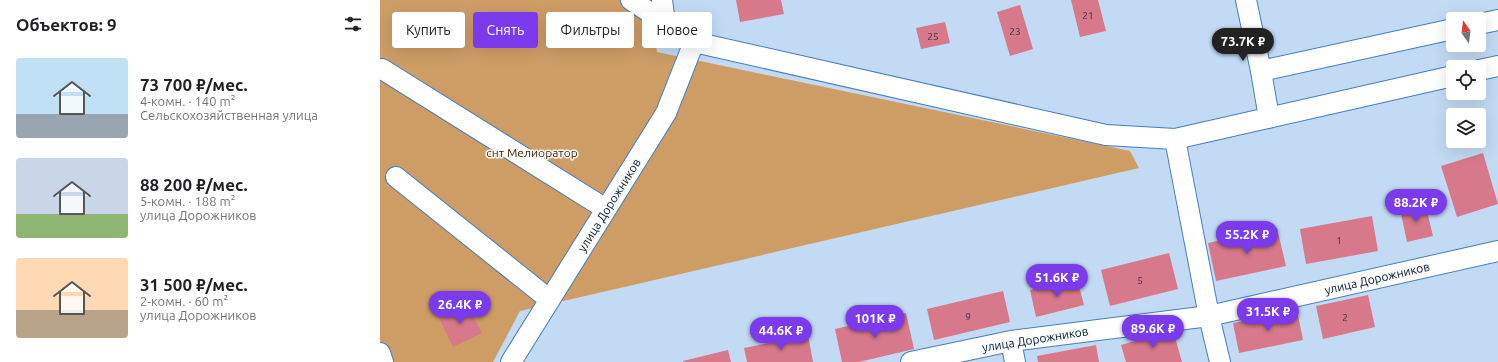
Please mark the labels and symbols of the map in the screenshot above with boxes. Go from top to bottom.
house number: 21 [1082,10,1094,21]
north arrow [1446,12,1486,52]
house number: 23 [1009,26,1021,37]
pin: 73.7K ₽ [1206,28,1280,62]
house number: 25 [927,31,939,42]
park label: снт Мелиоратор [486,146,578,159]
street label: улица Дорожников [575,156,643,254]
pin: 88.2K ₽ [1379,189,1453,223]
pin: 55.2K ₽ [1210,221,1284,255]
house number: 1 [1336,235,1342,246]
street label: улица Дорожников [1323,260,1431,296]
pin: 51.6K ₽ [1020,264,1094,298]
house number: 5 [1137,275,1143,286]
pin: 26.4K ₽ [423,291,497,325]
pin: 31.5K ₽ [1231,298,1305,332]
pin: 101K ₽ [842,305,908,339]
house number: 9 [965,311,971,322]
house number: 2 [1342,312,1348,323]
pin: 89.6K ₽ [1116,315,1190,349]
pin: 44.6K ₽ [744,317,818,351]
street label: улица Дорожников [981,324,1089,354]

